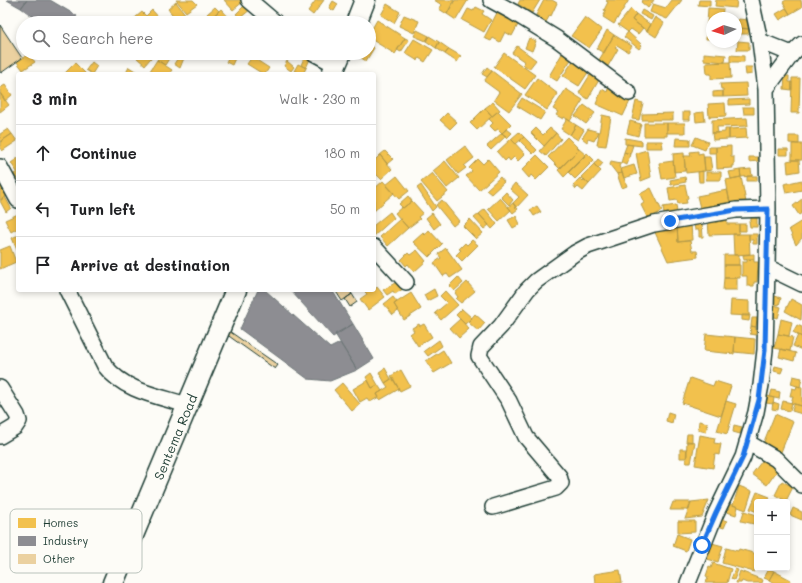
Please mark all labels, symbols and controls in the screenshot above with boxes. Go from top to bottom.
north arrow [706,12,742,48]
search box [16,16,376,60]
icon: search [30,27,52,49]
text: Search here [62,28,153,48]
text: 3 min [32,87,77,109]
text: Walk · 230 m [279,90,360,107]
icon: ahead [32,142,54,164]
text: Continue [70,143,137,163]
text: 180 m [324,144,360,161]
icon: left [32,198,54,220]
text: Turn left [70,199,135,219]
text: 50 m [330,200,360,217]
route end [661,212,679,230]
icon: arrive [32,254,54,276]
text: Arrive at destination [70,255,230,275]
street label: Sentema Road [149,391,200,482]
map controls [754,499,790,571]
button: + [754,499,790,535]
legend [10,509,142,573]
text: Homes [43,515,78,530]
text: Industry [43,533,89,548]
button: − [754,535,790,571]
route start [693,536,711,554]
text: Other [43,551,75,566]

